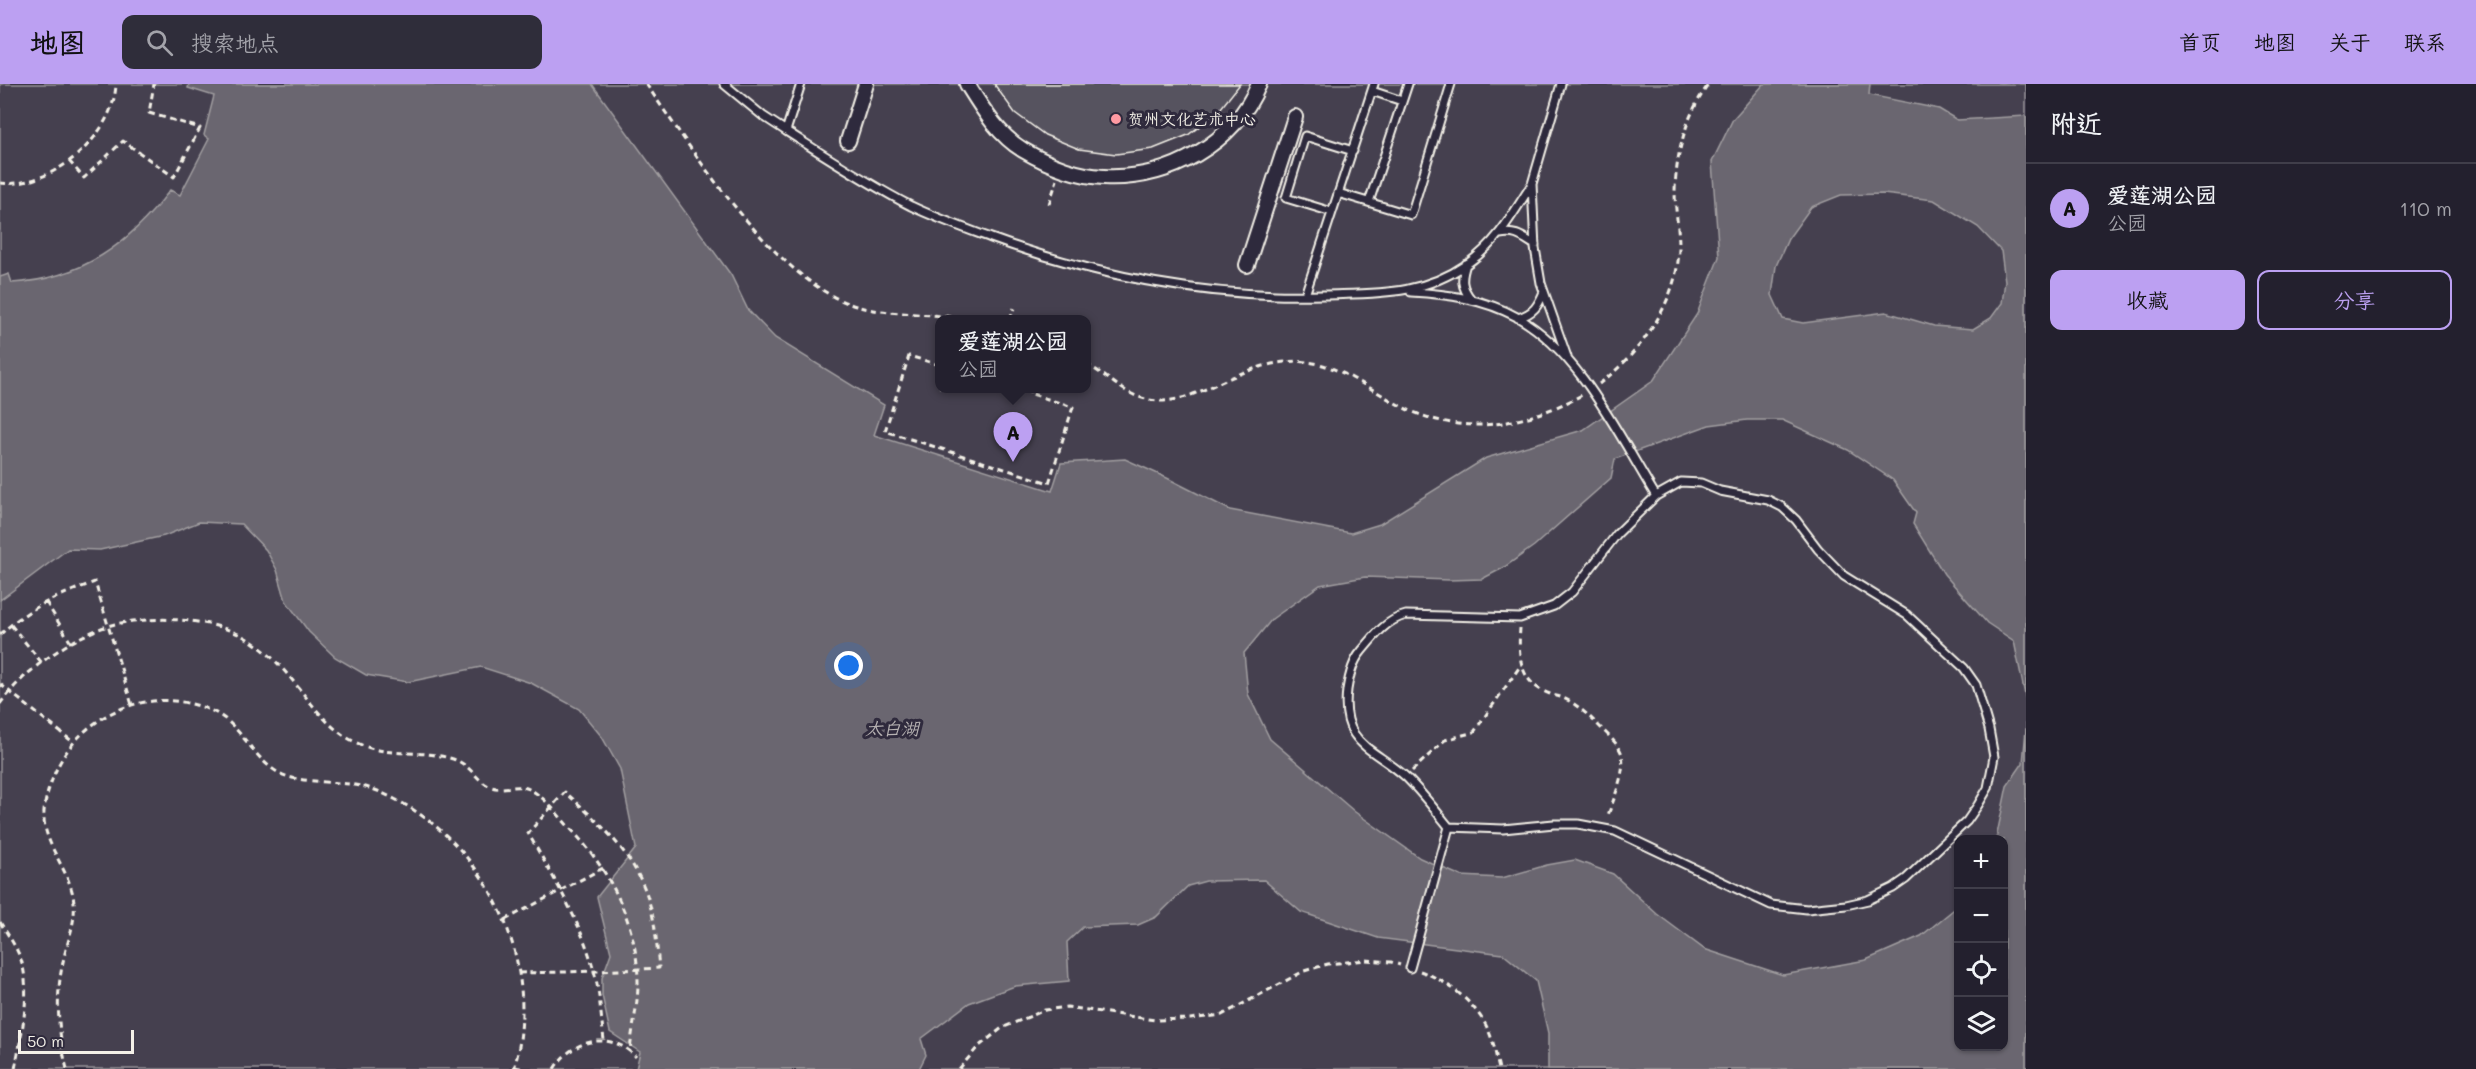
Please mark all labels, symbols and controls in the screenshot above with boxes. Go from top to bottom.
search box [122,15,542,69]
text: 地图 [30,24,86,60]
icon: search [143,26,176,59]
text: 搜索地点 [191,28,279,57]
text: 首页 [2179,28,2221,55]
text: 地图 [2254,28,2296,55]
text: 关于 [2329,28,2371,55]
text: 联系 [2404,28,2446,55]
text: 附近 [2050,106,2102,140]
place label: 贺州文化艺术中心 [1128,108,1256,129]
marker: 贺州文化艺术中心 [1109,112,1123,126]
text: 爱莲湖公园 [2107,180,2217,209]
text: A [2063,195,2076,221]
text: 110 m [2399,195,2452,221]
text: 公园 [2107,209,2147,235]
button: 收藏 [2050,270,2245,330]
button: 分享 [2257,270,2452,330]
popup [935,315,1091,393]
text: 爱莲湖公园 [958,326,1068,355]
text: 公园 [958,355,998,381]
pin: A [994,412,1032,462]
your location [834,651,863,680]
water label: 太白湖 [865,716,921,740]
map controls [1954,835,2008,1051]
button: + [1954,835,2008,889]
button: − [1954,889,2008,943]
button: locate [1954,943,2008,997]
button: layers [1954,997,2008,1051]
scale bar [18,1027,134,1054]
text: 50 m [27,1030,64,1051]

